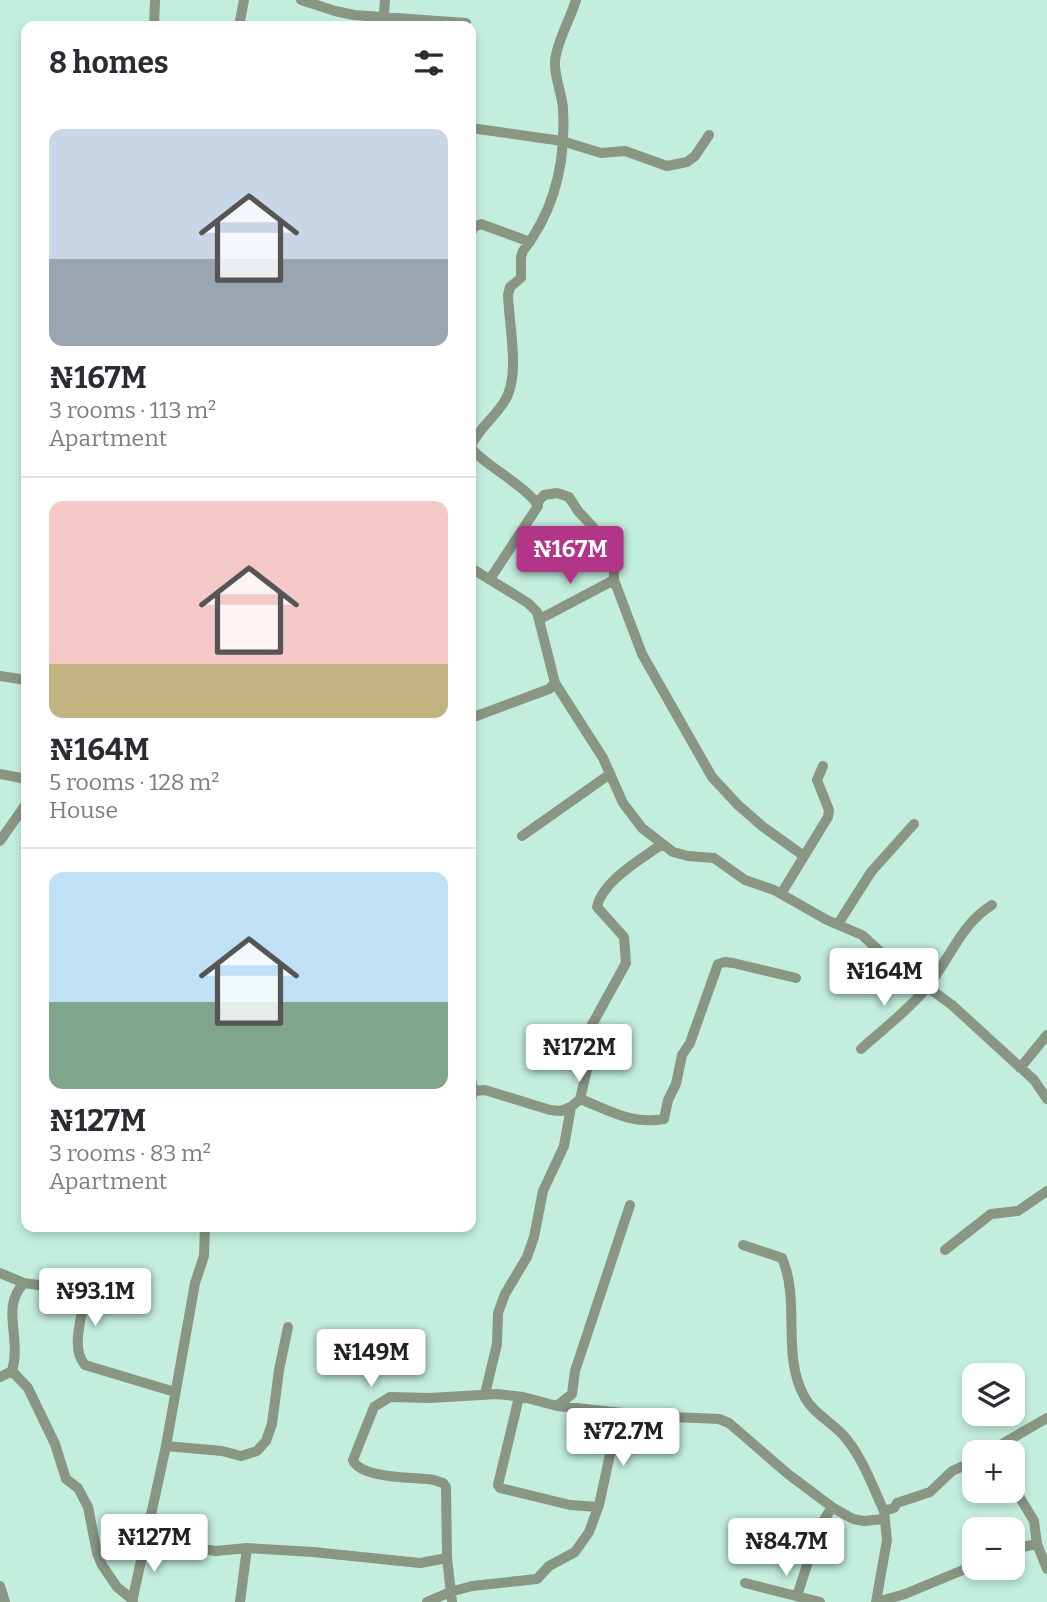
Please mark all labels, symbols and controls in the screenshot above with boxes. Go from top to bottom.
icon: filters [410,44,448,82]
text: 8 homes [49,45,169,81]
icon: home [186,175,312,301]
text: ₦167M [49,360,147,396]
text: 3 rooms · 113 m² [49,396,216,424]
text: Apartment [49,424,167,452]
pin: ₦167M [521,526,619,586]
text: ₦167M [533,535,607,563]
icon: home [186,547,312,673]
text: ₦164M [49,732,150,768]
text: 5 rooms · 128 m² [49,768,219,796]
text: House [49,796,118,824]
icon: home [186,918,312,1044]
pin: ₦164M [835,948,933,1008]
text: ₦164M [845,957,923,985]
pin: ₦172M [530,1024,628,1084]
text: ₦172M [542,1033,616,1061]
text: ₦127M [49,1103,146,1139]
text: 3 rooms · 83 m² [49,1139,211,1167]
text: Apartment [49,1167,167,1195]
pin: ₦93.1M [38,1268,152,1328]
text: ₦93.1M [55,1277,135,1305]
pin: ₦149M [322,1330,420,1389]
text: ₦149M [333,1338,409,1366]
map controls [962,1363,1025,1580]
button: layers [962,1363,1025,1426]
pin: ₦72.7M [566,1408,680,1468]
text: ₦72.7M [582,1417,664,1445]
button: + [962,1440,1025,1503]
pin: ₦127M [105,1514,203,1574]
button: − [962,1517,1025,1580]
pin: ₦84.7M [729,1518,843,1578]
text: ₦127M [117,1523,191,1551]
text: ₦84.7M [744,1527,828,1555]

